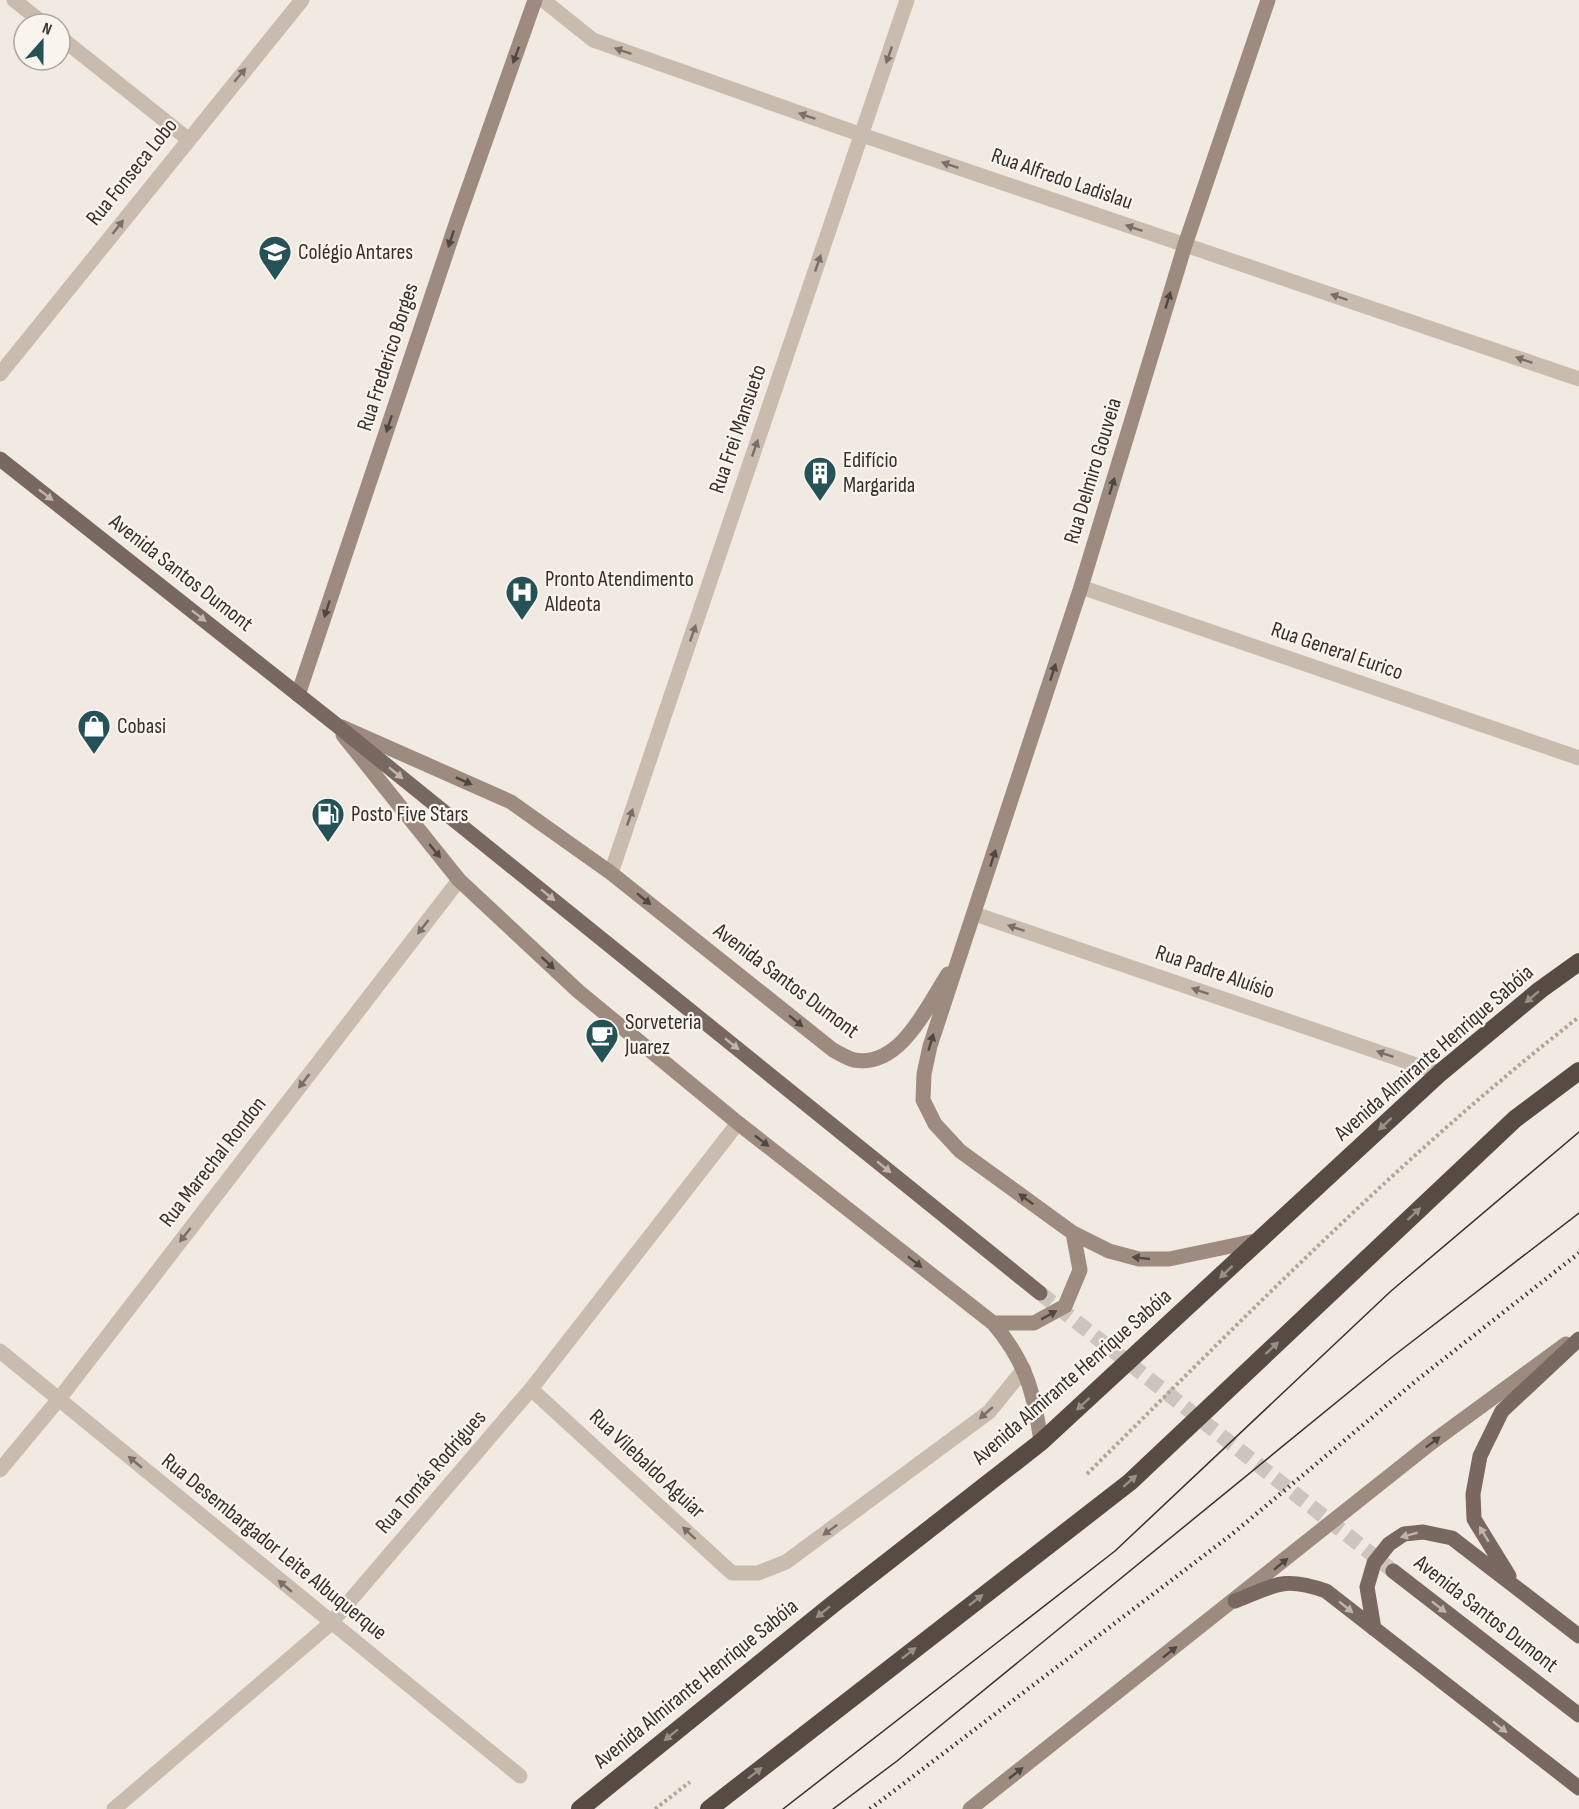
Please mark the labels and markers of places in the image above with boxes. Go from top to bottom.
school or university icon: Colégio Antares [257,234,293,281]
place label: Colégio Antares [298,239,413,266]
place label: Edifício Margarida [843,447,915,499]
building icon: Edifício Margarida [802,455,838,502]
place label: Pronto Atendimento Aldeota [544,566,694,618]
hospital icon: Pronto Atendimento Aldeota [504,574,540,621]
shop icon: Cobasi [76,708,112,755]
place label: Cobasi [117,713,166,740]
fuel station icon: Posto Five Stars [310,796,346,843]
place label: Posto Five Stars [351,801,468,828]
place label: Sorveteria Juarez [624,1009,701,1061]
cafe icon: Sorveteria Juarez [584,1017,620,1064]

